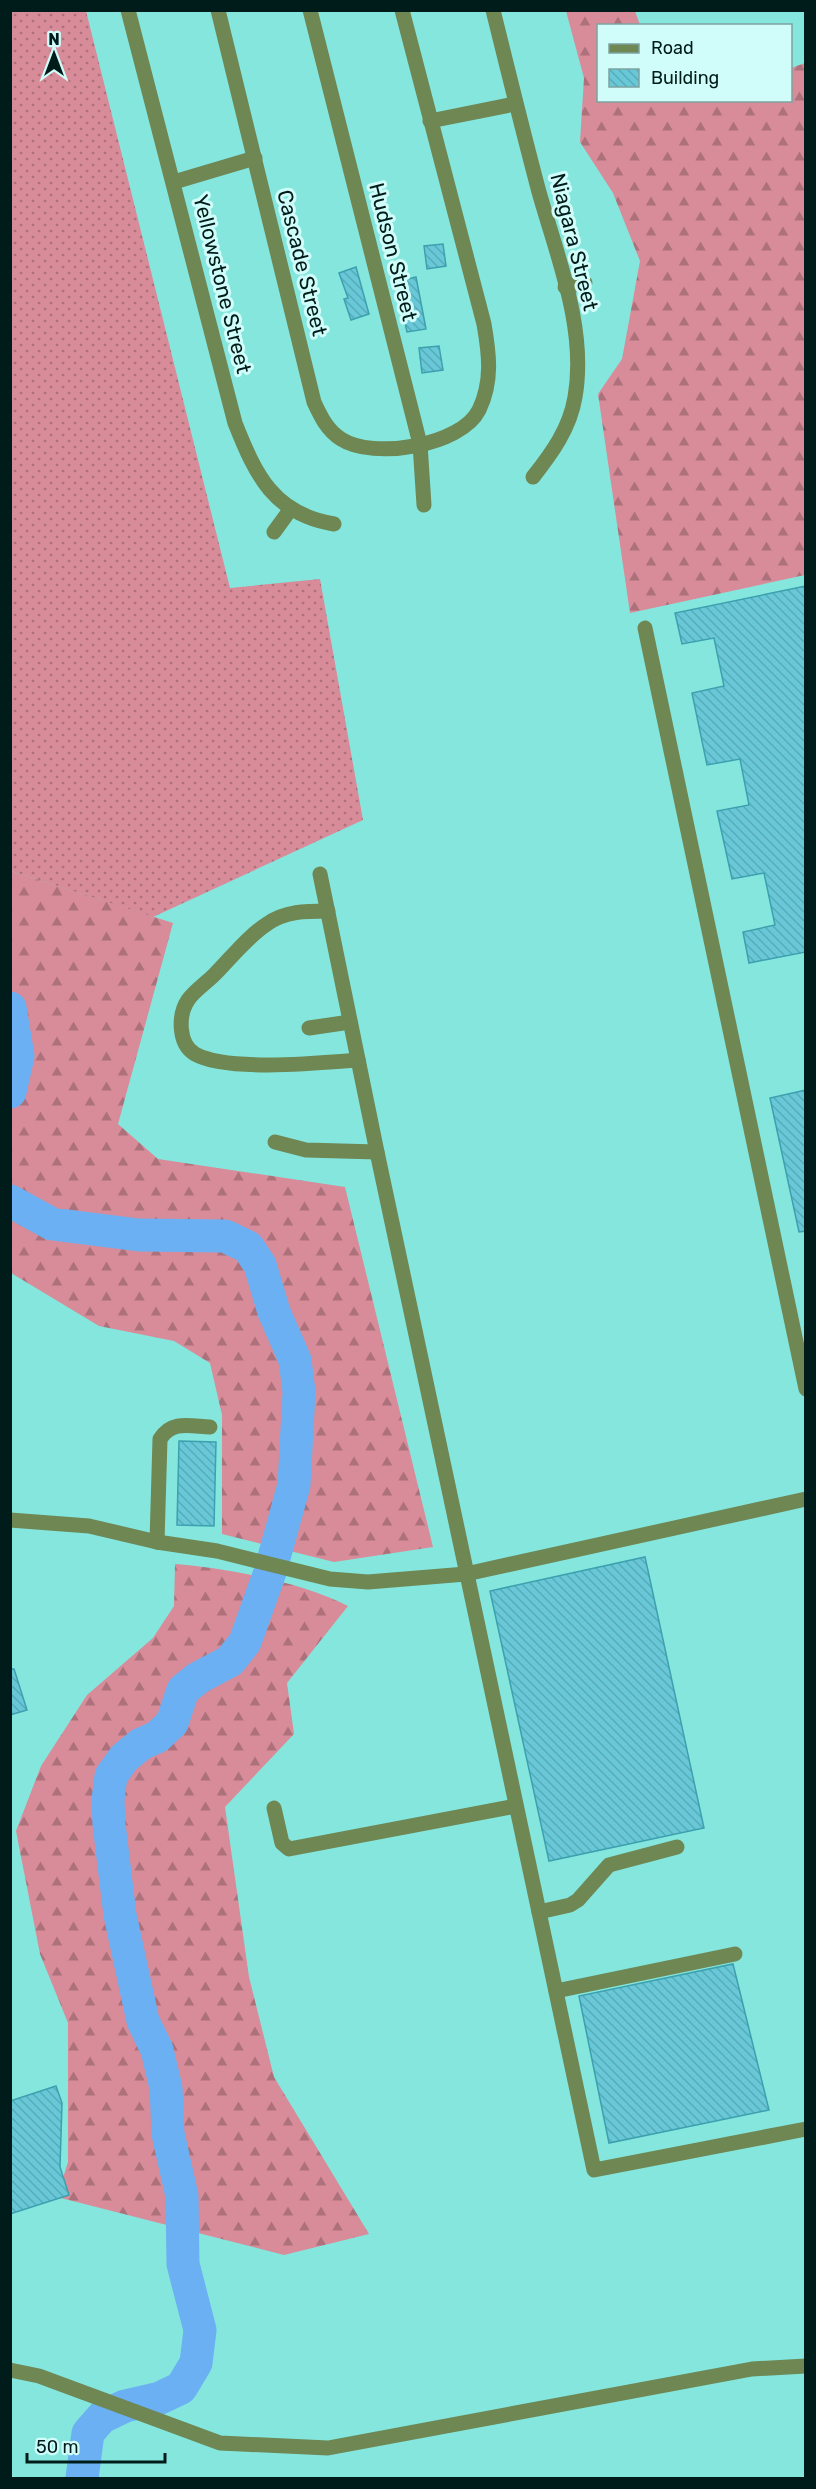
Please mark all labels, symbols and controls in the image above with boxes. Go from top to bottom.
north arrow [24,24,84,84]
legend [597,24,792,102]
text: N [48,30,60,49]
text: Road [651,37,694,59]
text: Building [651,67,719,89]
street label: Niagara Street [545,171,604,313]
street label: Hudson Street [364,180,423,324]
street label: Cascade Street [272,187,333,338]
street label: Yellowstone Street [188,192,257,376]
scale bar [27,2426,165,2464]
text: 50 m [36,2436,79,2458]

